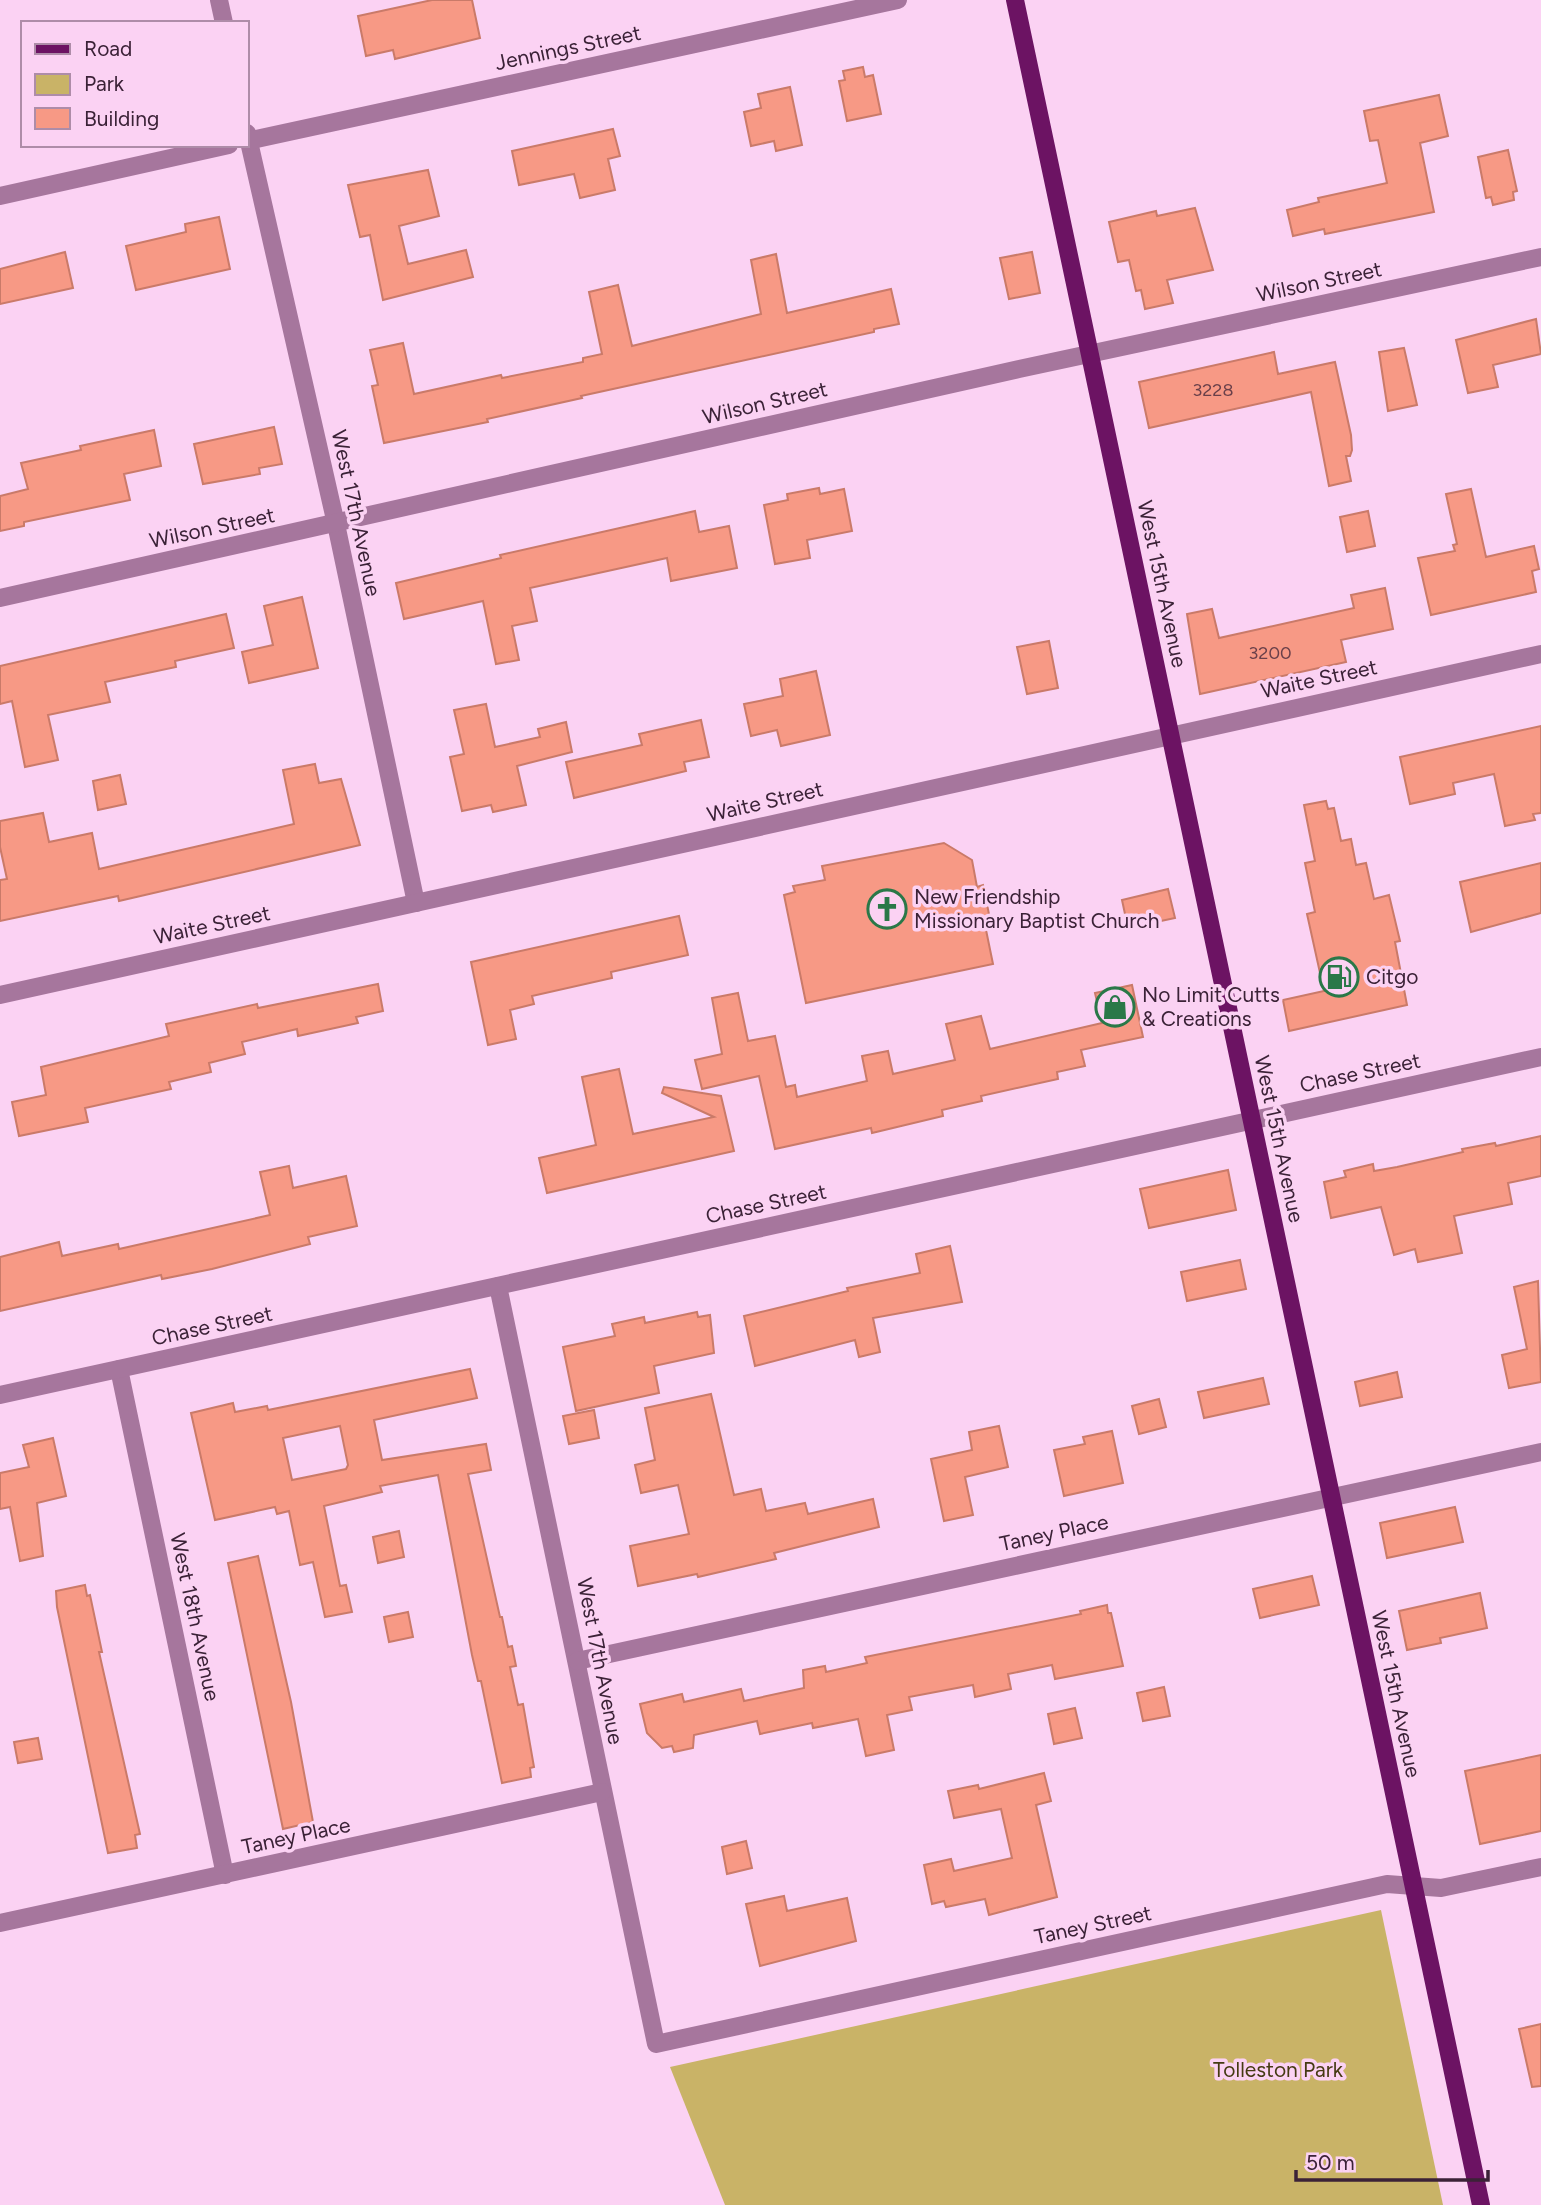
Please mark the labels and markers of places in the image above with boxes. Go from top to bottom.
place label: New Friendship Missionary Baptist Church [914,884,1159,933]
church icon: New Friendship Missionary Baptist Church [866,888,908,930]
fuel station icon: Citgo [1318,956,1360,998]
place label: Citgo [1366,964,1418,989]
place label: No Limit Cutts & Creations [1142,982,1280,1031]
shop icon: No Limit Cutts & Creations [1094,986,1136,1028]

